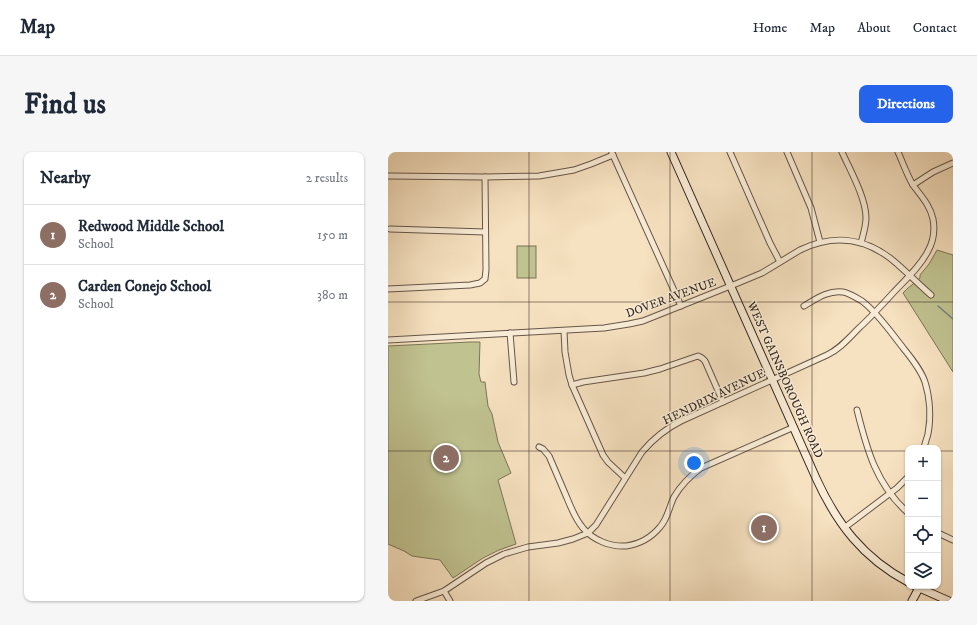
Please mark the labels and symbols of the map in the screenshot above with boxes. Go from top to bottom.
street label: DOVER AVENUE [624,275,719,321]
street label: WEST GAINSBOROUGH ROAD [743,298,826,461]
street label: HENDRIX AVENUE [660,365,768,428]
pin: 2 [433,443,459,473]
your location [684,453,704,473]
pin: 1 [751,513,777,543]

